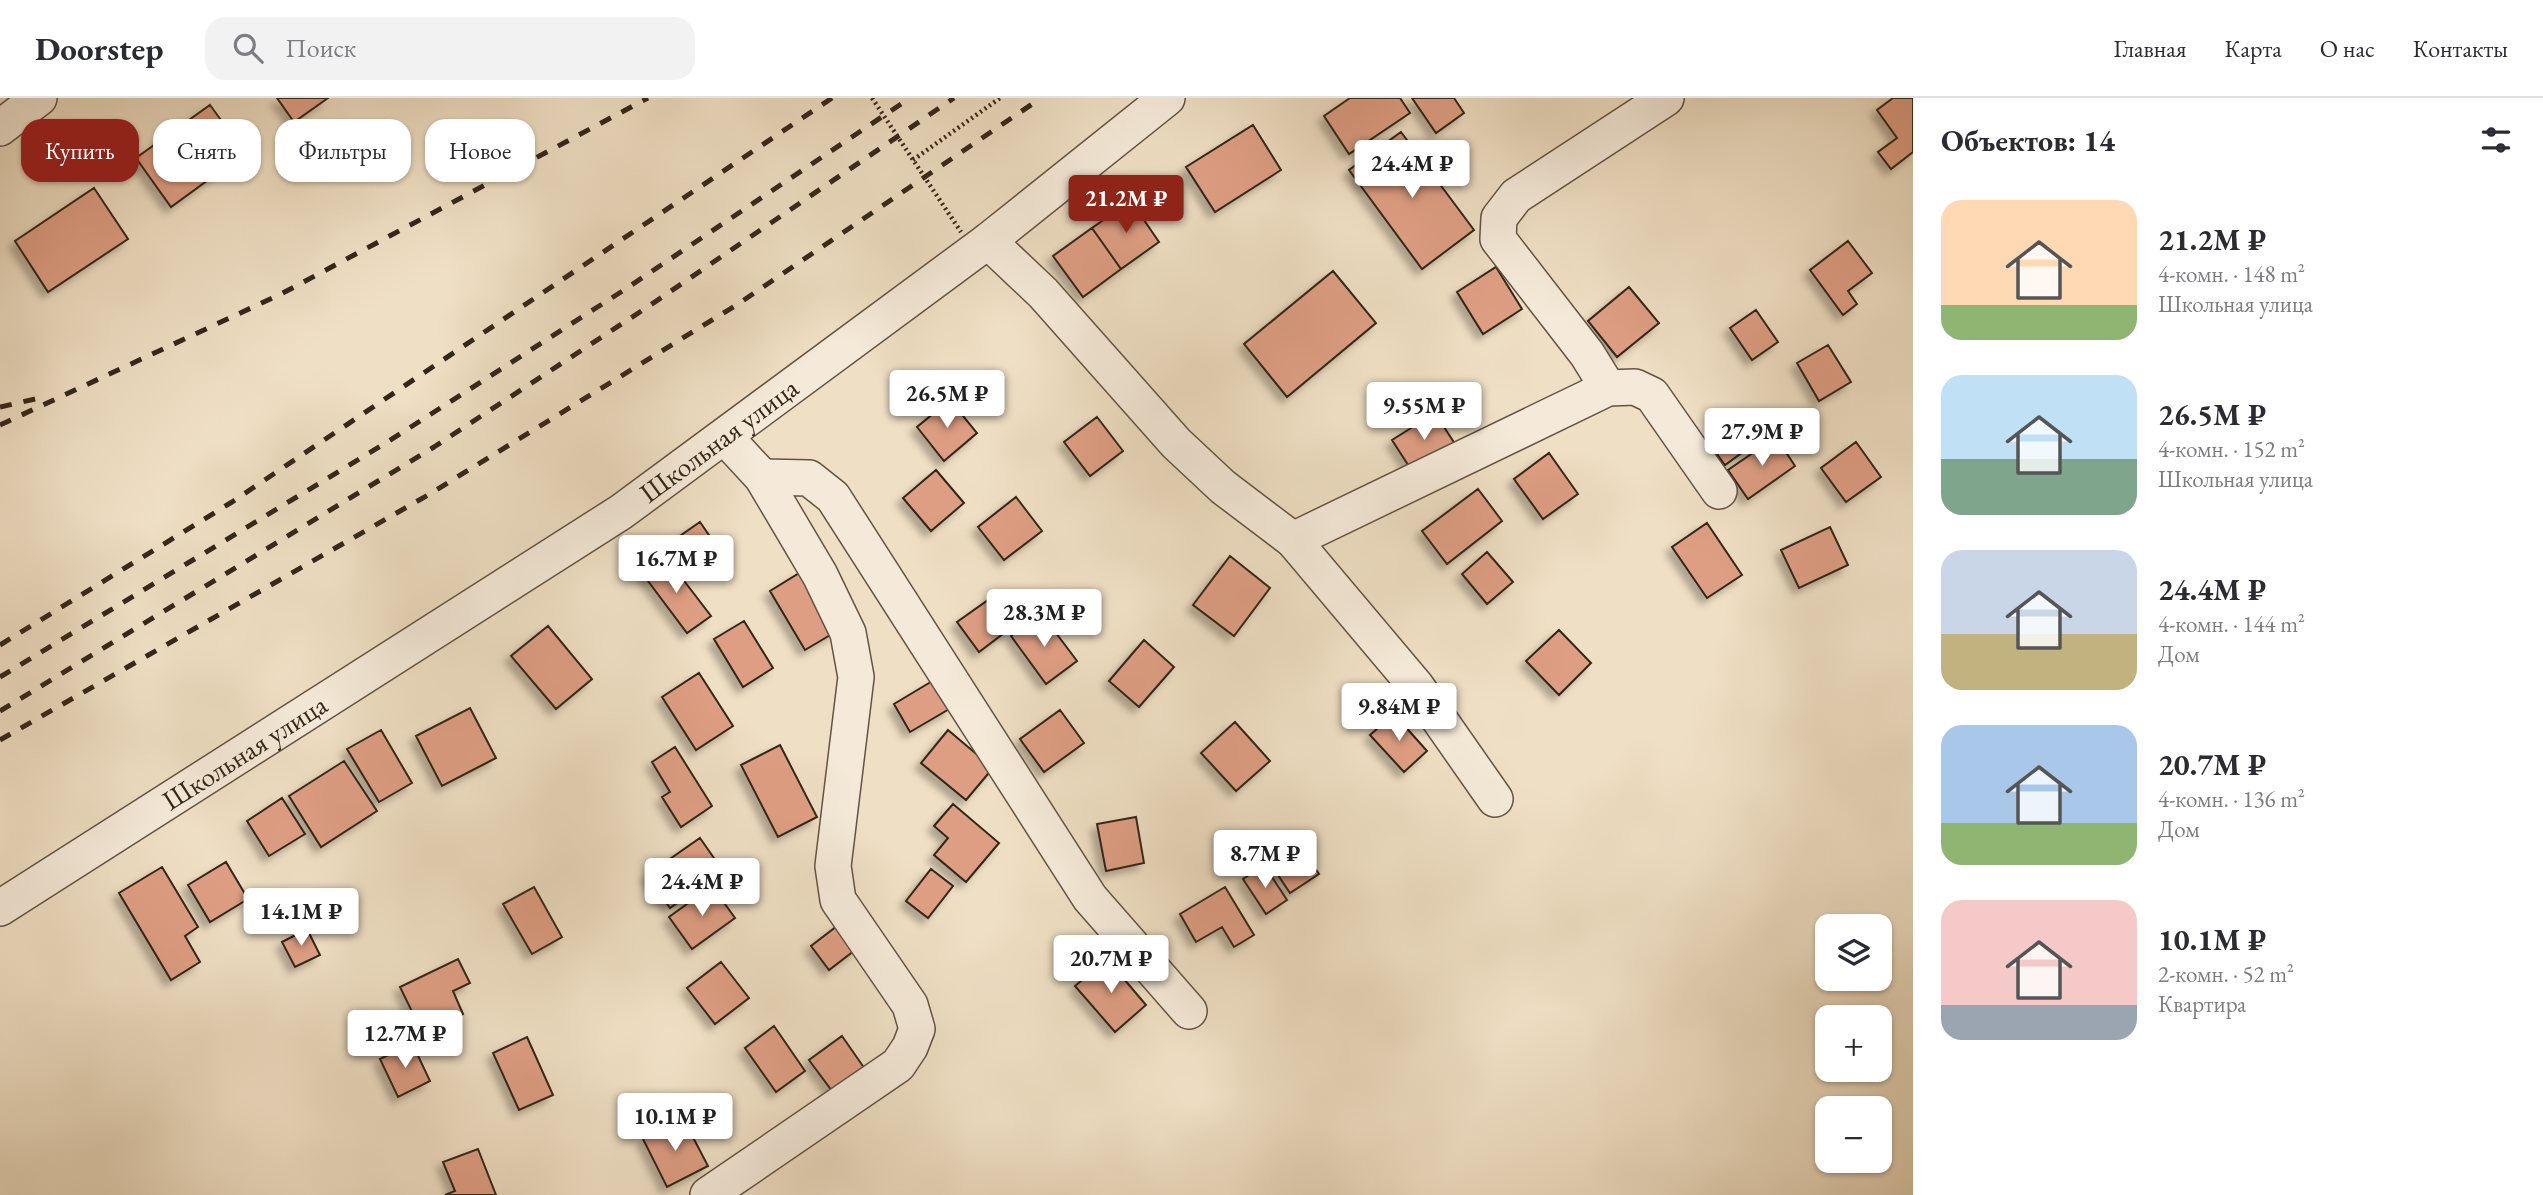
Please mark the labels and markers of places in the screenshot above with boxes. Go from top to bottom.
pin: 24.4M ₽ [1347,140,1477,200]
pin: 21.2M ₽ [1061,176,1191,235]
pin: 26.5M ₽ [882,370,1012,430]
pin: 9.55M ₽ [1359,382,1489,442]
pin: 27.9M ₽ [1697,408,1827,468]
pin: 16.7M ₽ [611,536,741,595]
pin: 28.3M ₽ [979,589,1109,649]
pin: 9.84M ₽ [1334,684,1464,743]
pin: 8.7M ₽ [1208,830,1322,890]
pin: 24.4M ₽ [637,858,767,918]
pin: 14.1M ₽ [236,888,366,948]
pin: 20.7M ₽ [1046,936,1176,995]
pin: 12.7M ₽ [340,1010,470,1070]
pin: 10.1M ₽ [610,1094,740,1153]

